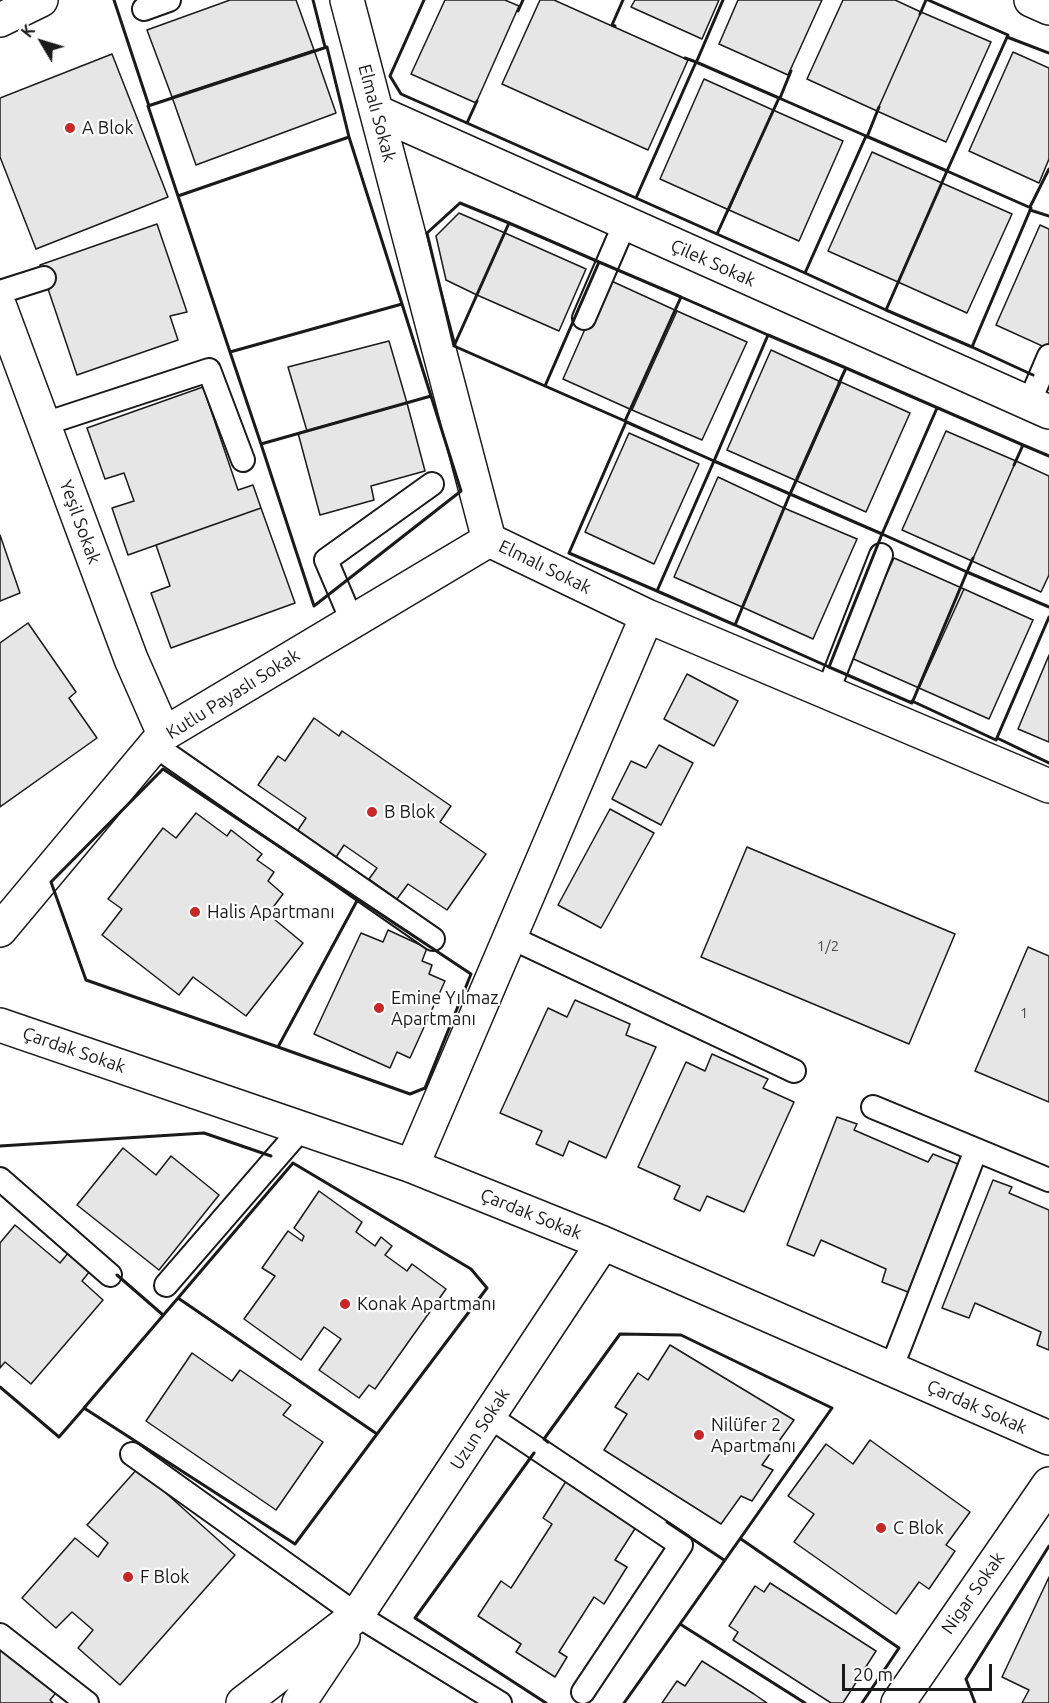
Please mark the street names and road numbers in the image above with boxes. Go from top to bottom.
street label: Elmalı Sokak [354,62,400,164]
street label: Çilek Sokak [667,235,759,291]
street label: Yeşil Sokak [55,477,105,567]
street label: Elmalı Sokak [495,535,595,599]
street label: Kutlu Payaslı Sokak [162,644,304,744]
street label: Çardak Sokak [20,1022,128,1078]
street label: Çardak Sokak [477,1184,585,1244]
street label: Çardak Sokak [924,1375,1030,1439]
street label: Uzun Sokak [446,1384,514,1474]
street label: Nigar Sokak [937,1548,1009,1638]

